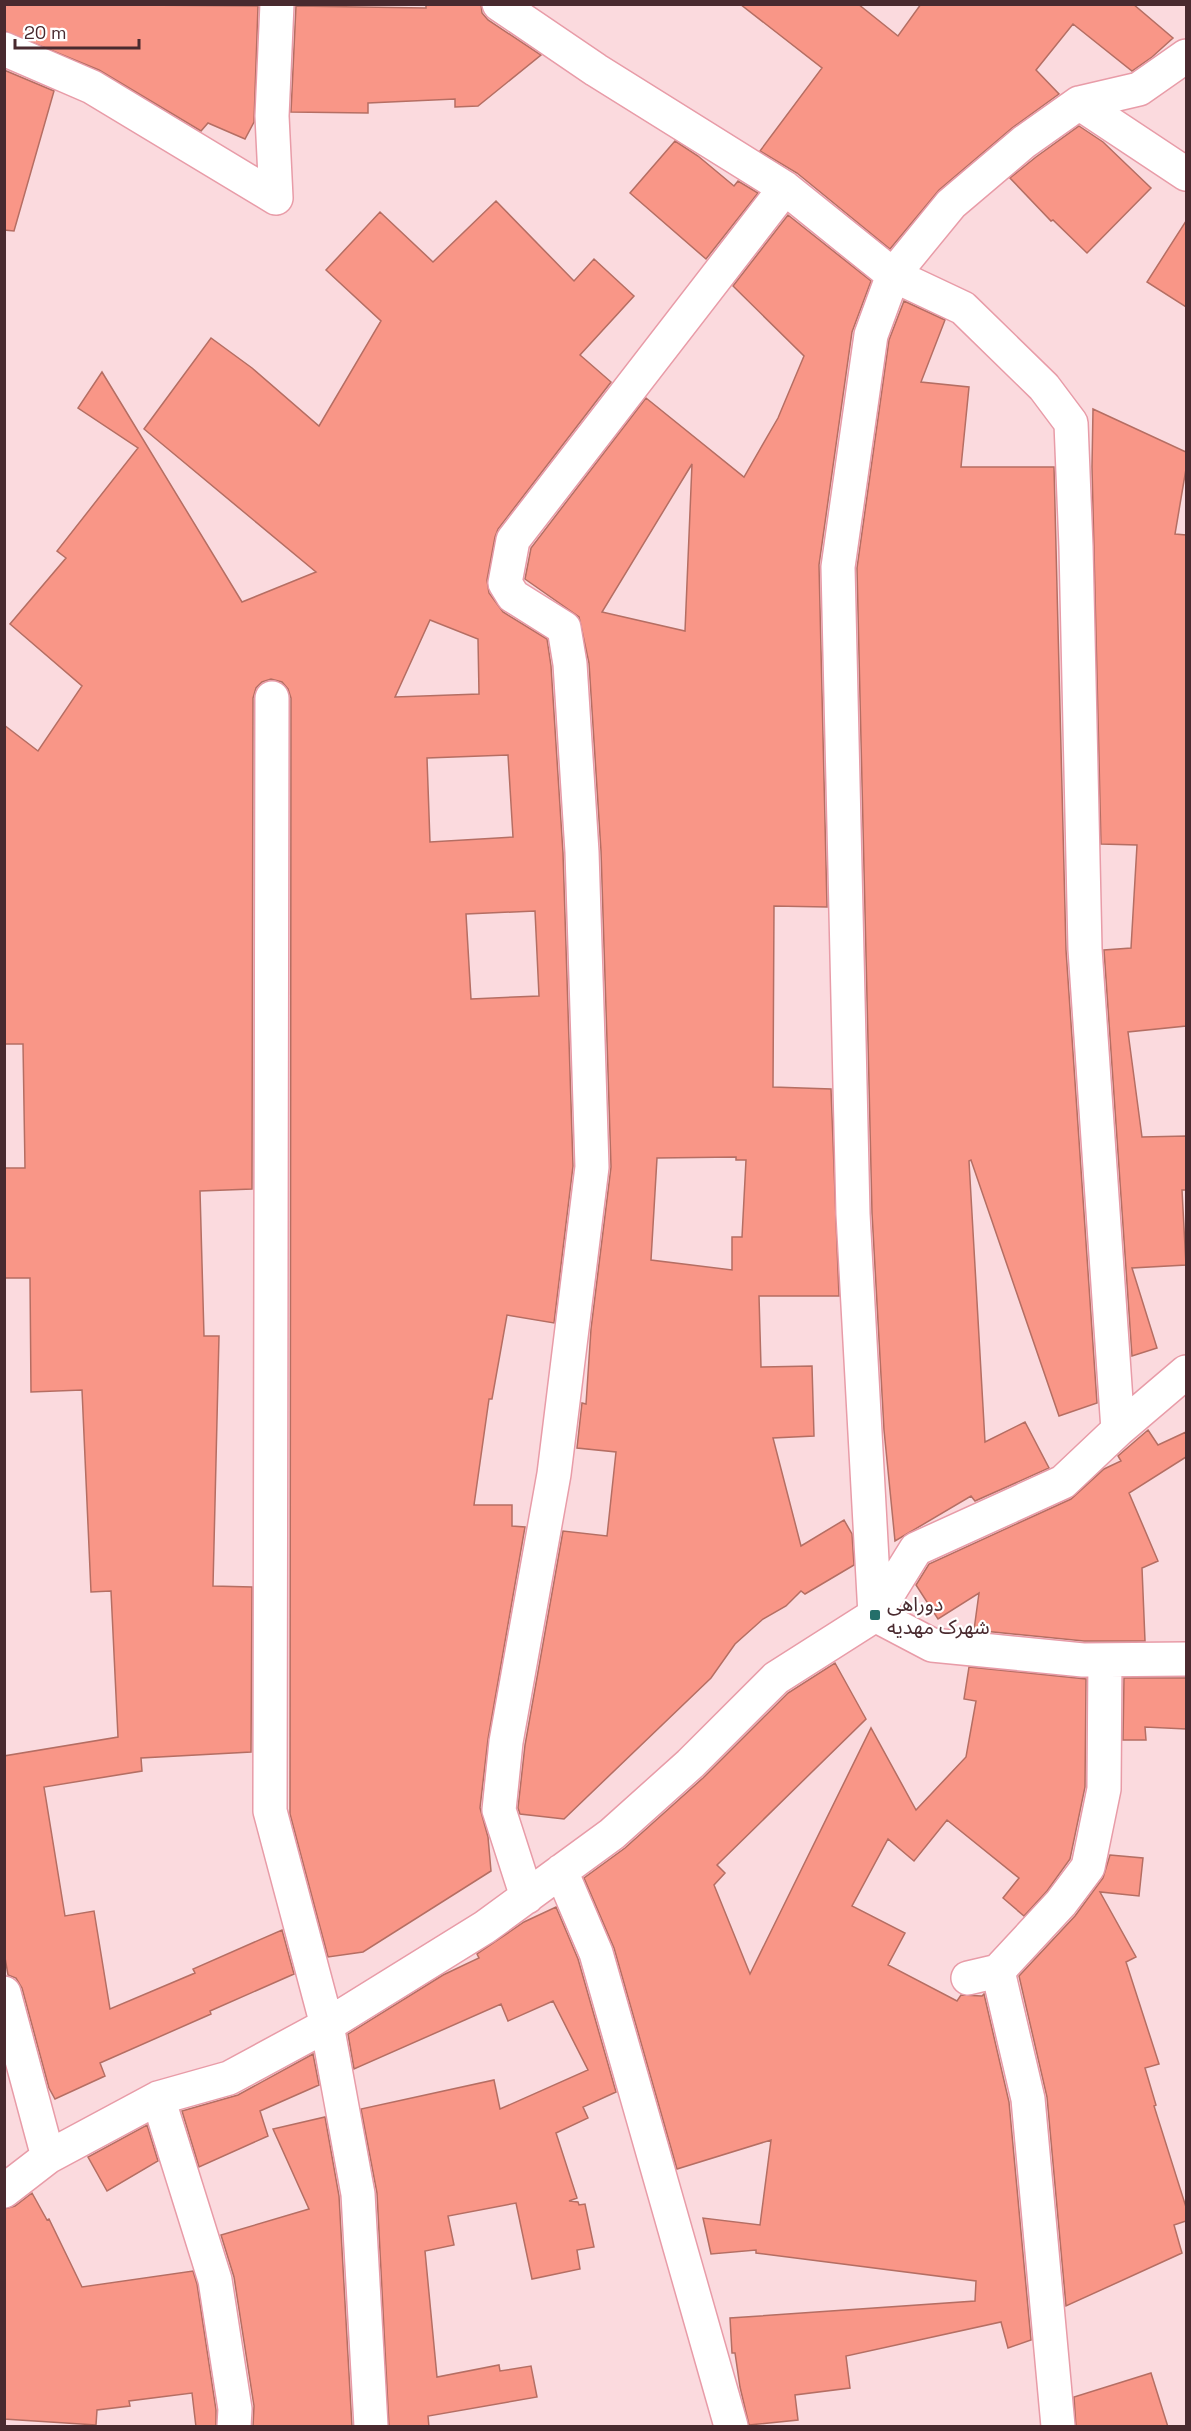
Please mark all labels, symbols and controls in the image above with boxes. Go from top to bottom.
scale bar [15,12,140,50]
text: 20 m [24,21,67,44]
place label: دوراهی شهرک مهدیه [887,1591,990,1640]
marker: دوراهی شهرک مهدیه [868,1608,882,1622]

